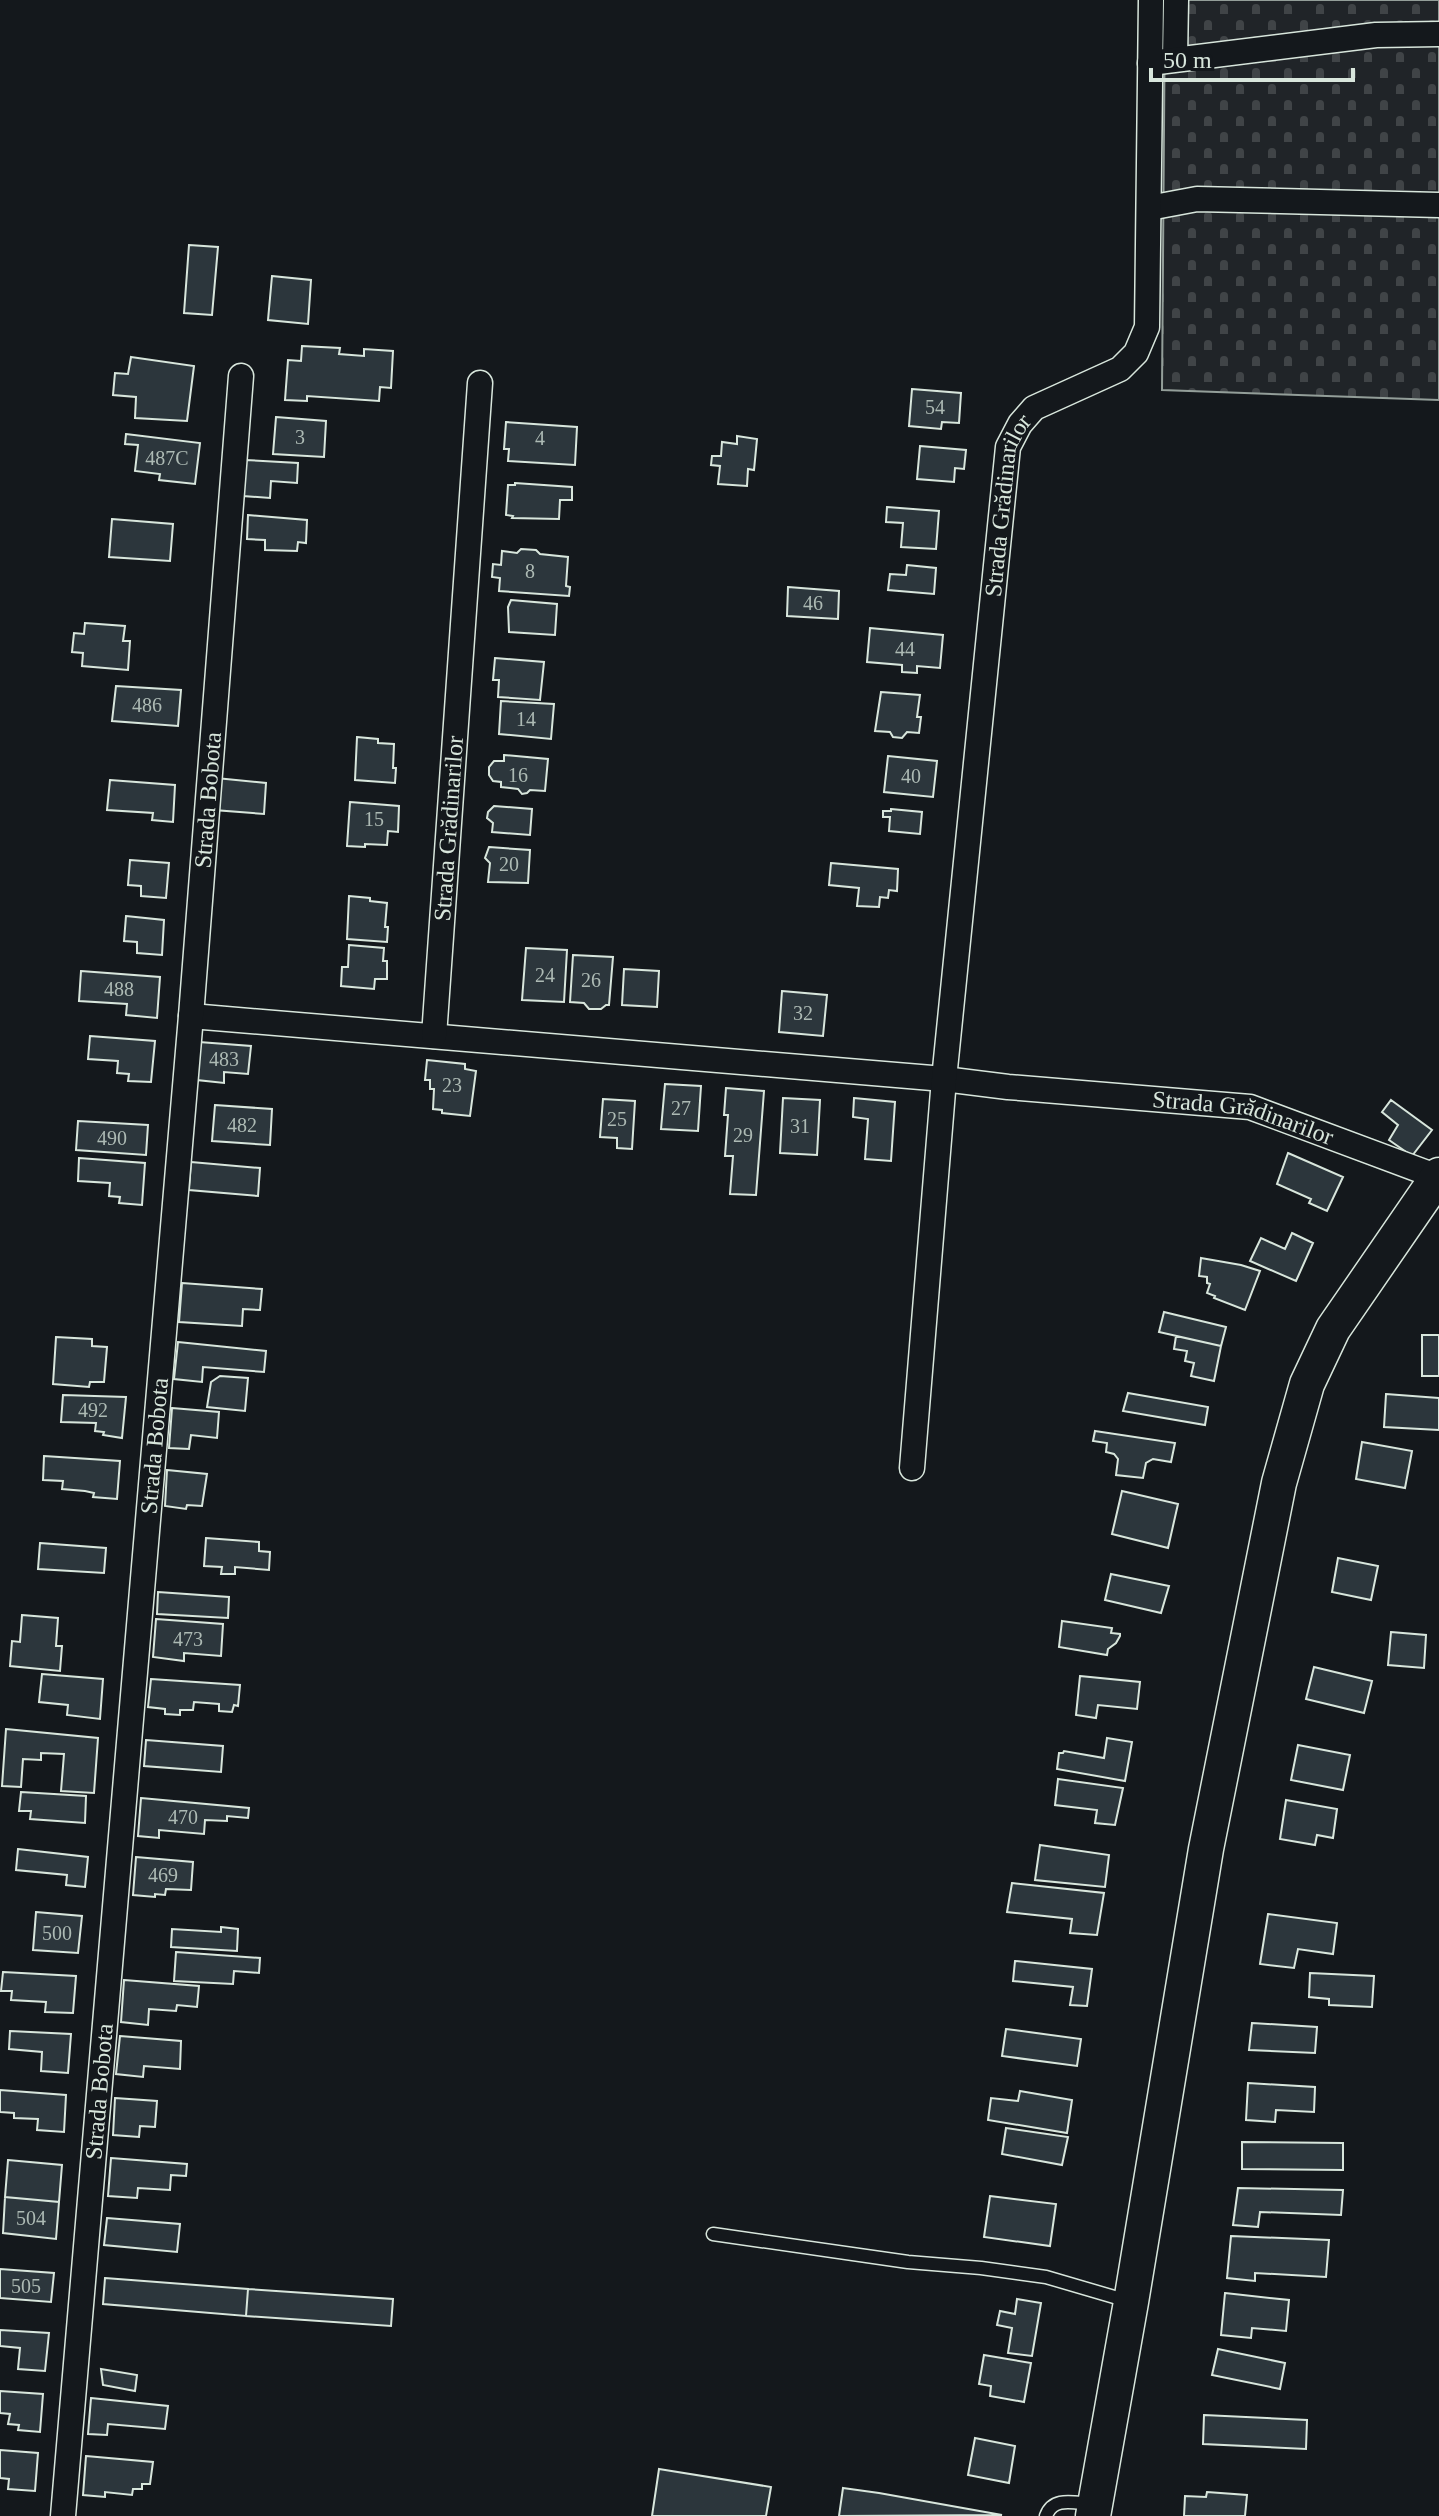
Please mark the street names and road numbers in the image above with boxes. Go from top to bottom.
street label: Strada Grădinarilor [980,408,1036,598]
street label: Strada Bobota [190,731,226,869]
street label: Strada Grădinarilor [429,735,468,922]
street label: Strada Grădinarilor [1151,1086,1337,1150]
street label: Strada Bobota [136,1376,173,1515]
street label: Strada Bobota [80,2022,118,2161]

